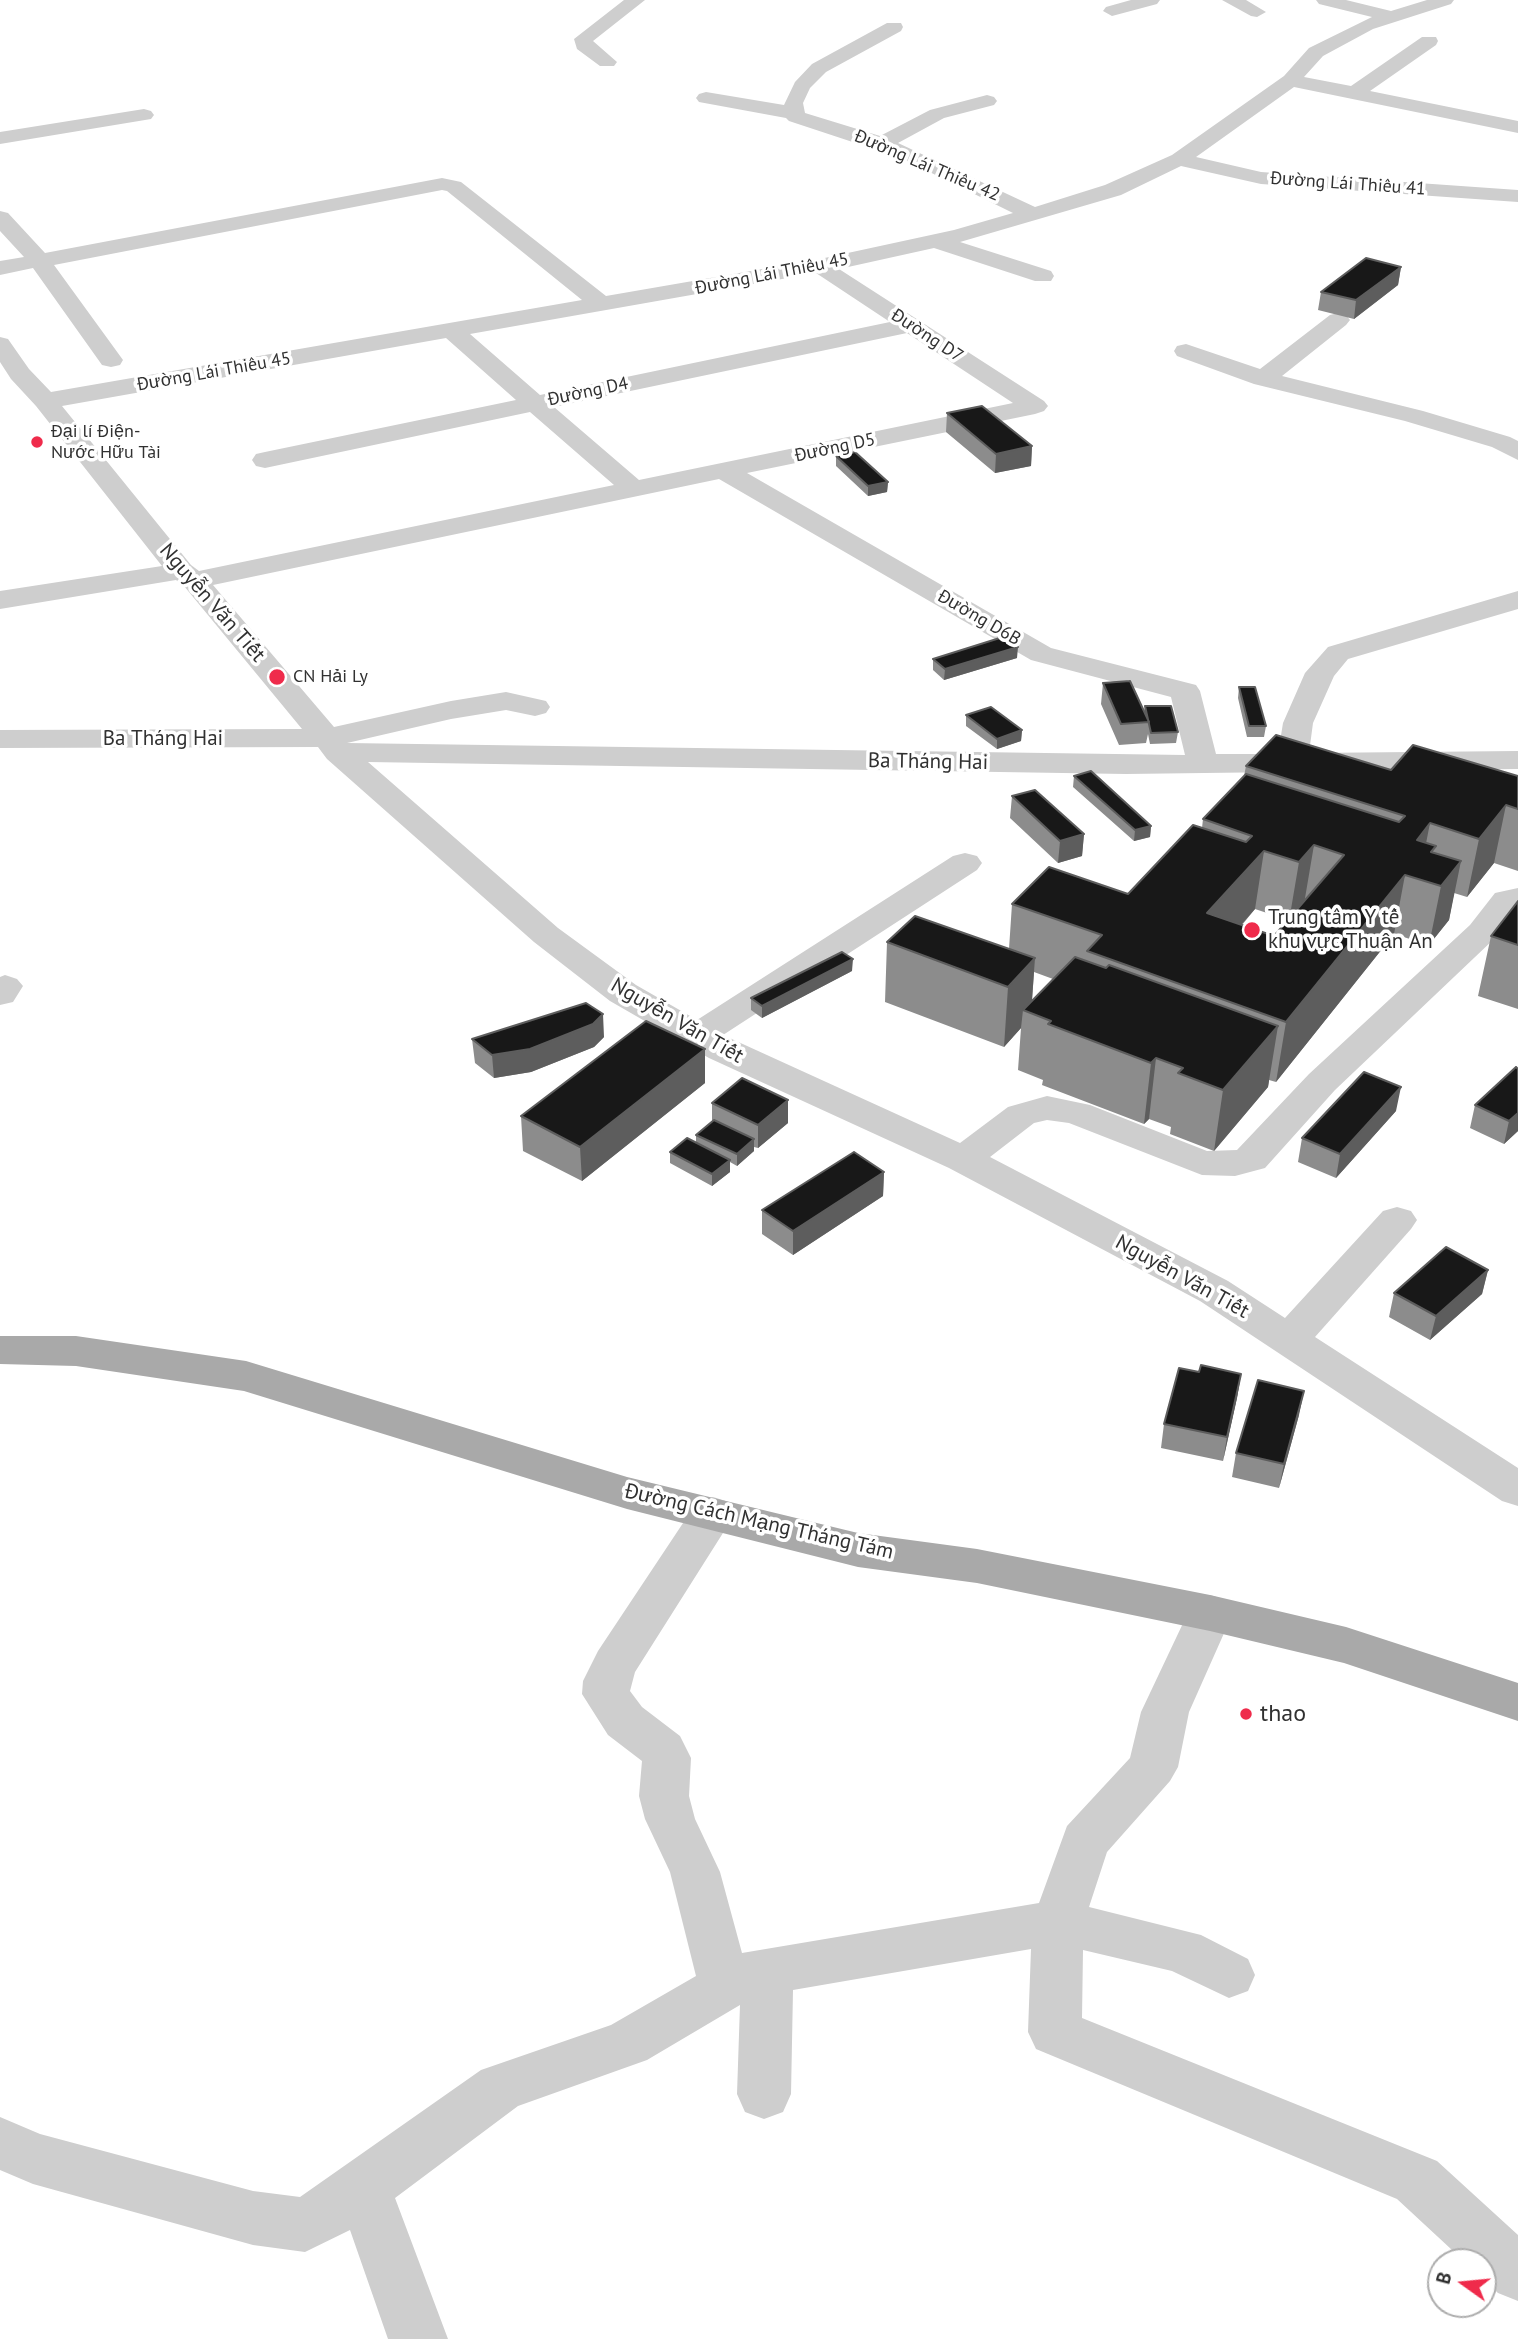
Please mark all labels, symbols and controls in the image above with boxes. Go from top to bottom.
street label: Đường Lái Thiêu 42 [851,126,1003,206]
street label: Đường Lái Thiêu 41 [1270,168,1426,200]
street label: Đường Lái Thiêu 45 [693,249,851,299]
street label: Đường D7 [887,305,967,367]
street label: Đường Lái Thiêu 45 [135,348,293,396]
street label: Đường D4 [546,373,630,411]
place label: Đại lí Điện- Nước Hữu Tài [51,421,161,464]
street label: Đường D5 [793,429,877,467]
marker: Đại lí Điện- Nước Hữu Tài [29,434,45,450]
street label: Nguyễn Văn Tiết [154,539,270,667]
street label: Đường D6B [934,586,1024,650]
place label: CN Hải Ly [293,666,368,688]
marker: CN Hải Ly [267,667,287,687]
street label: Ba Tháng Hai [103,726,223,752]
street label: Ba Tháng Hai [868,748,988,776]
place label: Trung tâm Y tế khu vực Thuận An [1268,905,1433,955]
marker: Trung tâm Y tế khu vực Thuận An [1242,920,1262,940]
street label: Nguyễn Văn Tiết [606,973,748,1069]
street label: Nguyễn Văn Tiết [1111,1230,1253,1324]
street label: Đường Cách Mạng Tháng Tám [622,1479,896,1565]
place label: thao [1260,1700,1306,1728]
marker: thao [1238,1706,1254,1722]
north arrow [1427,2248,1497,2318]
text: B [1431,2270,1457,2287]

